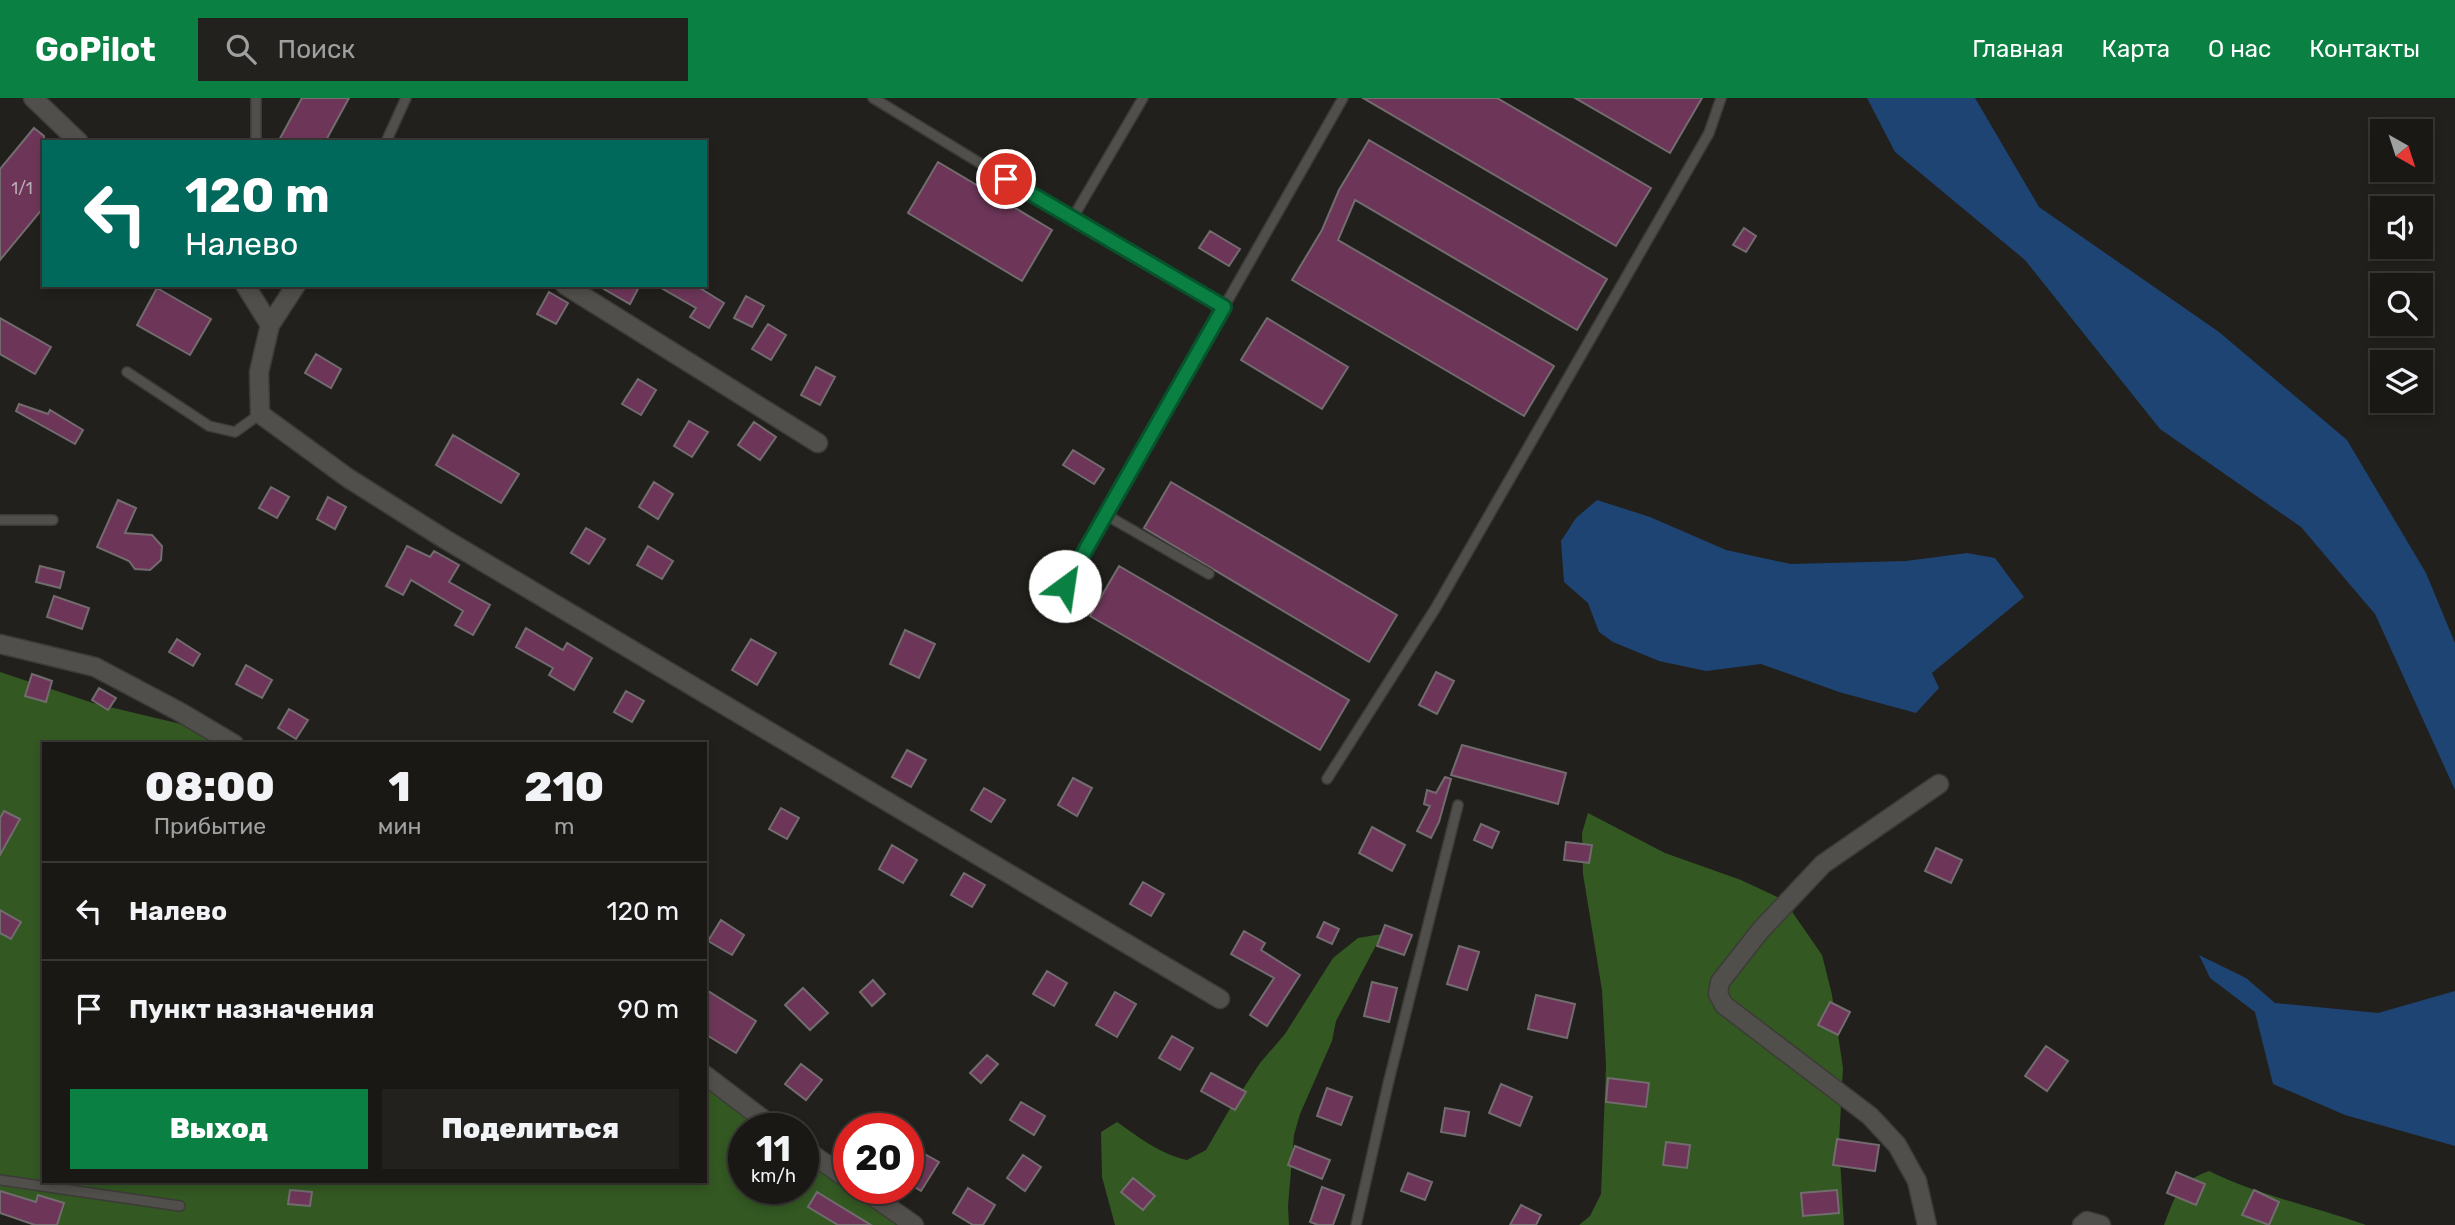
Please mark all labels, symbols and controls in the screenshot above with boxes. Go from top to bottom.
search box [198,18,688,81]
text: GoPilot [35,30,156,69]
icon: search [222,30,260,68]
text: Поиск [278,34,355,65]
text: Главная [1972,35,2064,63]
text: Карта [2102,35,2170,63]
text: О нас [2208,35,2271,63]
text: Контакты [2309,35,2420,63]
north arrow [2370,119,2432,182]
map controls [2370,119,2433,413]
pin [976,149,1036,209]
icon: arrive [987,160,1025,198]
text: 120 m [185,166,330,224]
icon: left [70,168,161,259]
house number: 1/1 [11,179,33,198]
button: sound [2370,196,2433,259]
text: Налево [185,225,298,263]
button: search [2370,273,2433,336]
button: layers [2370,350,2433,413]
position arrow [1028,549,1102,623]
text: 08:00 [145,762,275,812]
text: 1 [389,762,411,812]
text: 210 [524,762,604,812]
text: Прибытие [154,812,266,840]
text: мин [378,812,421,840]
text: m [554,812,574,840]
icon: left [70,892,108,930]
text: Налево [129,896,227,927]
text: 120 m [607,896,679,927]
icon: arrive [70,990,108,1028]
text: Пункт назначения [129,994,374,1025]
text: 90 m [618,994,679,1025]
button: Выход [70,1089,368,1169]
button: Поделиться [382,1089,679,1169]
speed limit sign: 20 [833,1113,924,1204]
text: 11 [756,1128,791,1170]
text: km/h [751,1165,796,1187]

